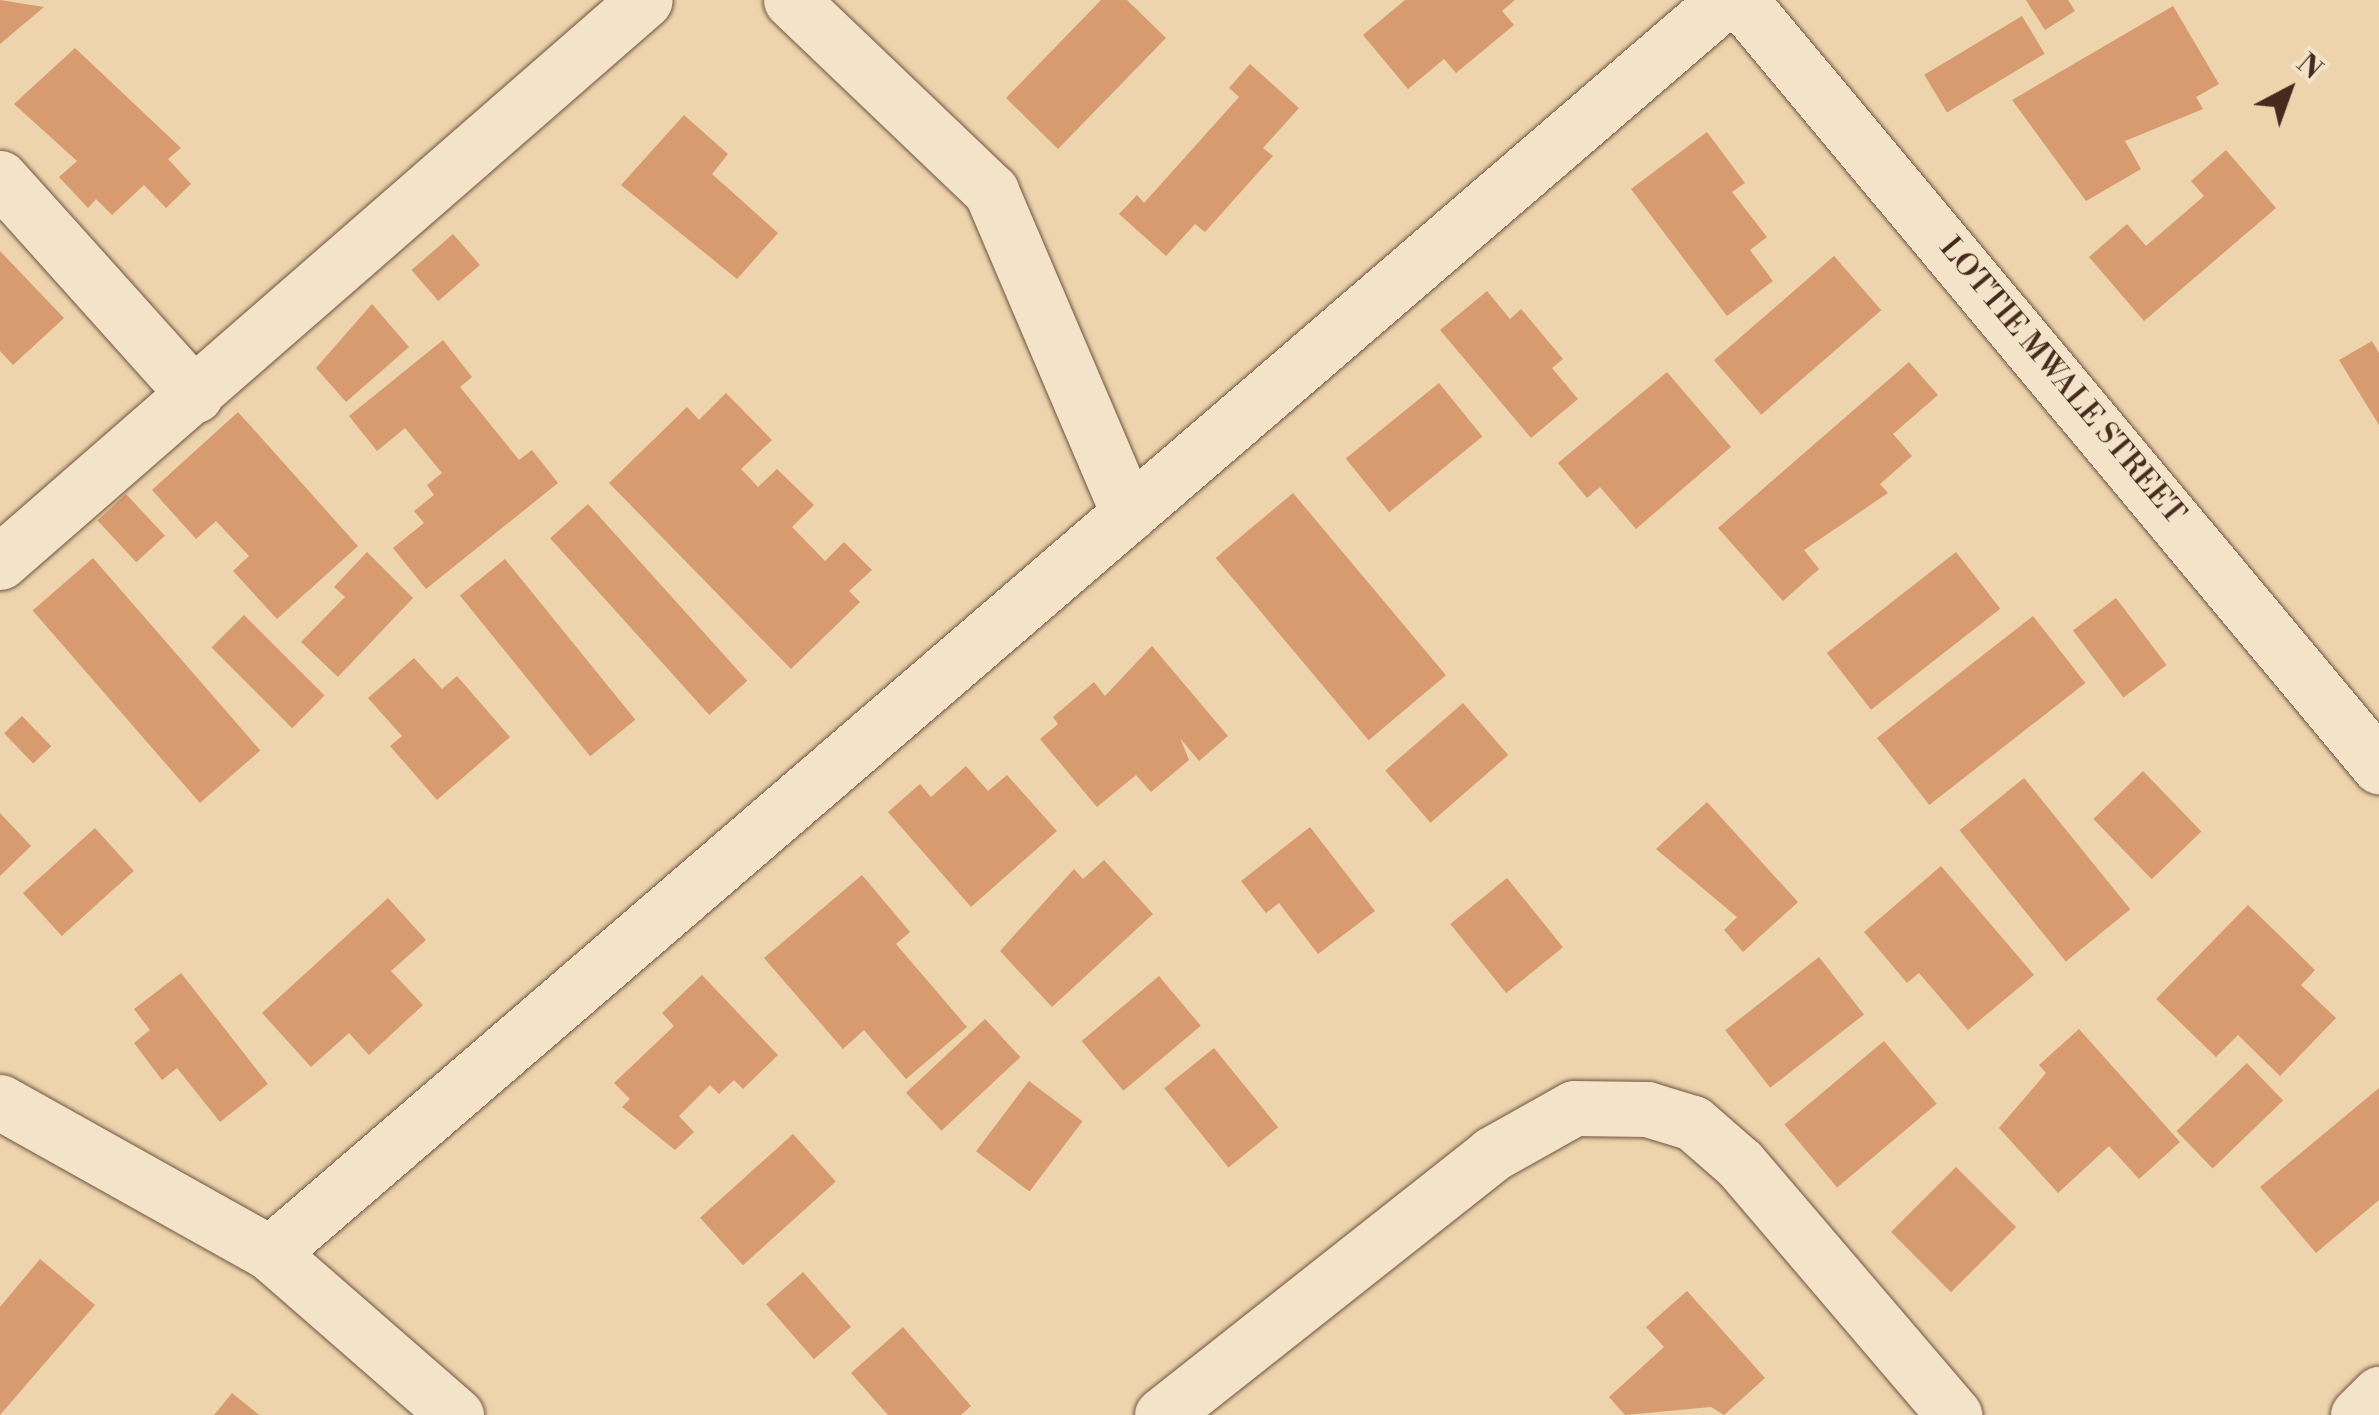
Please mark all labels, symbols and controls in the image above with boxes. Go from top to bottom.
north arrow [2239,40,2339,140]
text: N [2289,47,2329,87]
street label: LOTTIE MWALE STREET [1932,230,2192,532]

